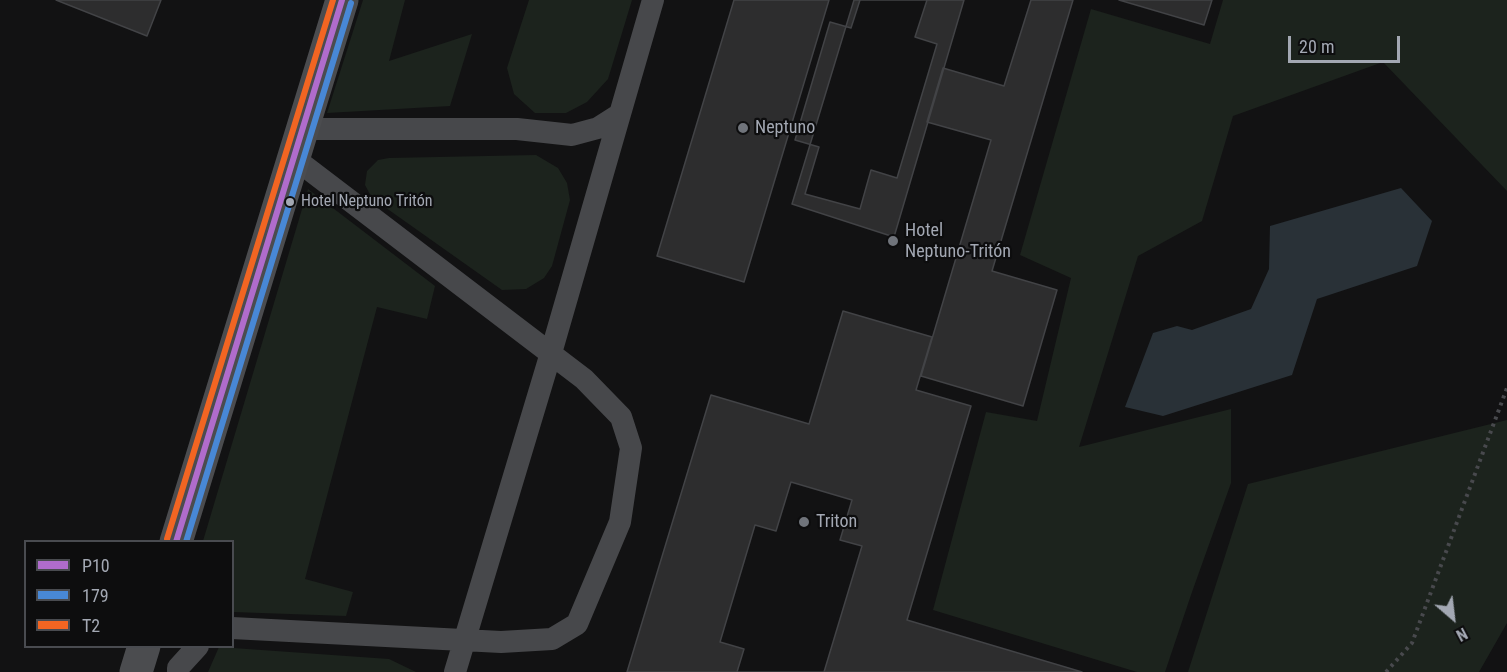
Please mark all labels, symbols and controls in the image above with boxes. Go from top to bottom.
scale bar [1291,24,1404,62]
text: 20 m [1299,36,1334,57]
place label: Neptuno [755,117,815,139]
marker: Neptuno [736,121,750,135]
place label: Hotel Neptuno Tritón [301,192,432,212]
marker: Hotel Neptuno Tritón [284,196,296,208]
place label: Hotel Neptuno-Tritón [905,220,1011,262]
marker: Hotel Neptuno-Tritón [886,234,900,248]
place label: Triton [816,511,857,533]
marker: Triton [797,515,811,529]
legend [24,540,234,648]
text: P10 [82,555,110,576]
text: 179 [82,585,109,606]
north arrow [1423,588,1483,648]
text: T2 [82,615,100,636]
text: N [1453,624,1470,645]

